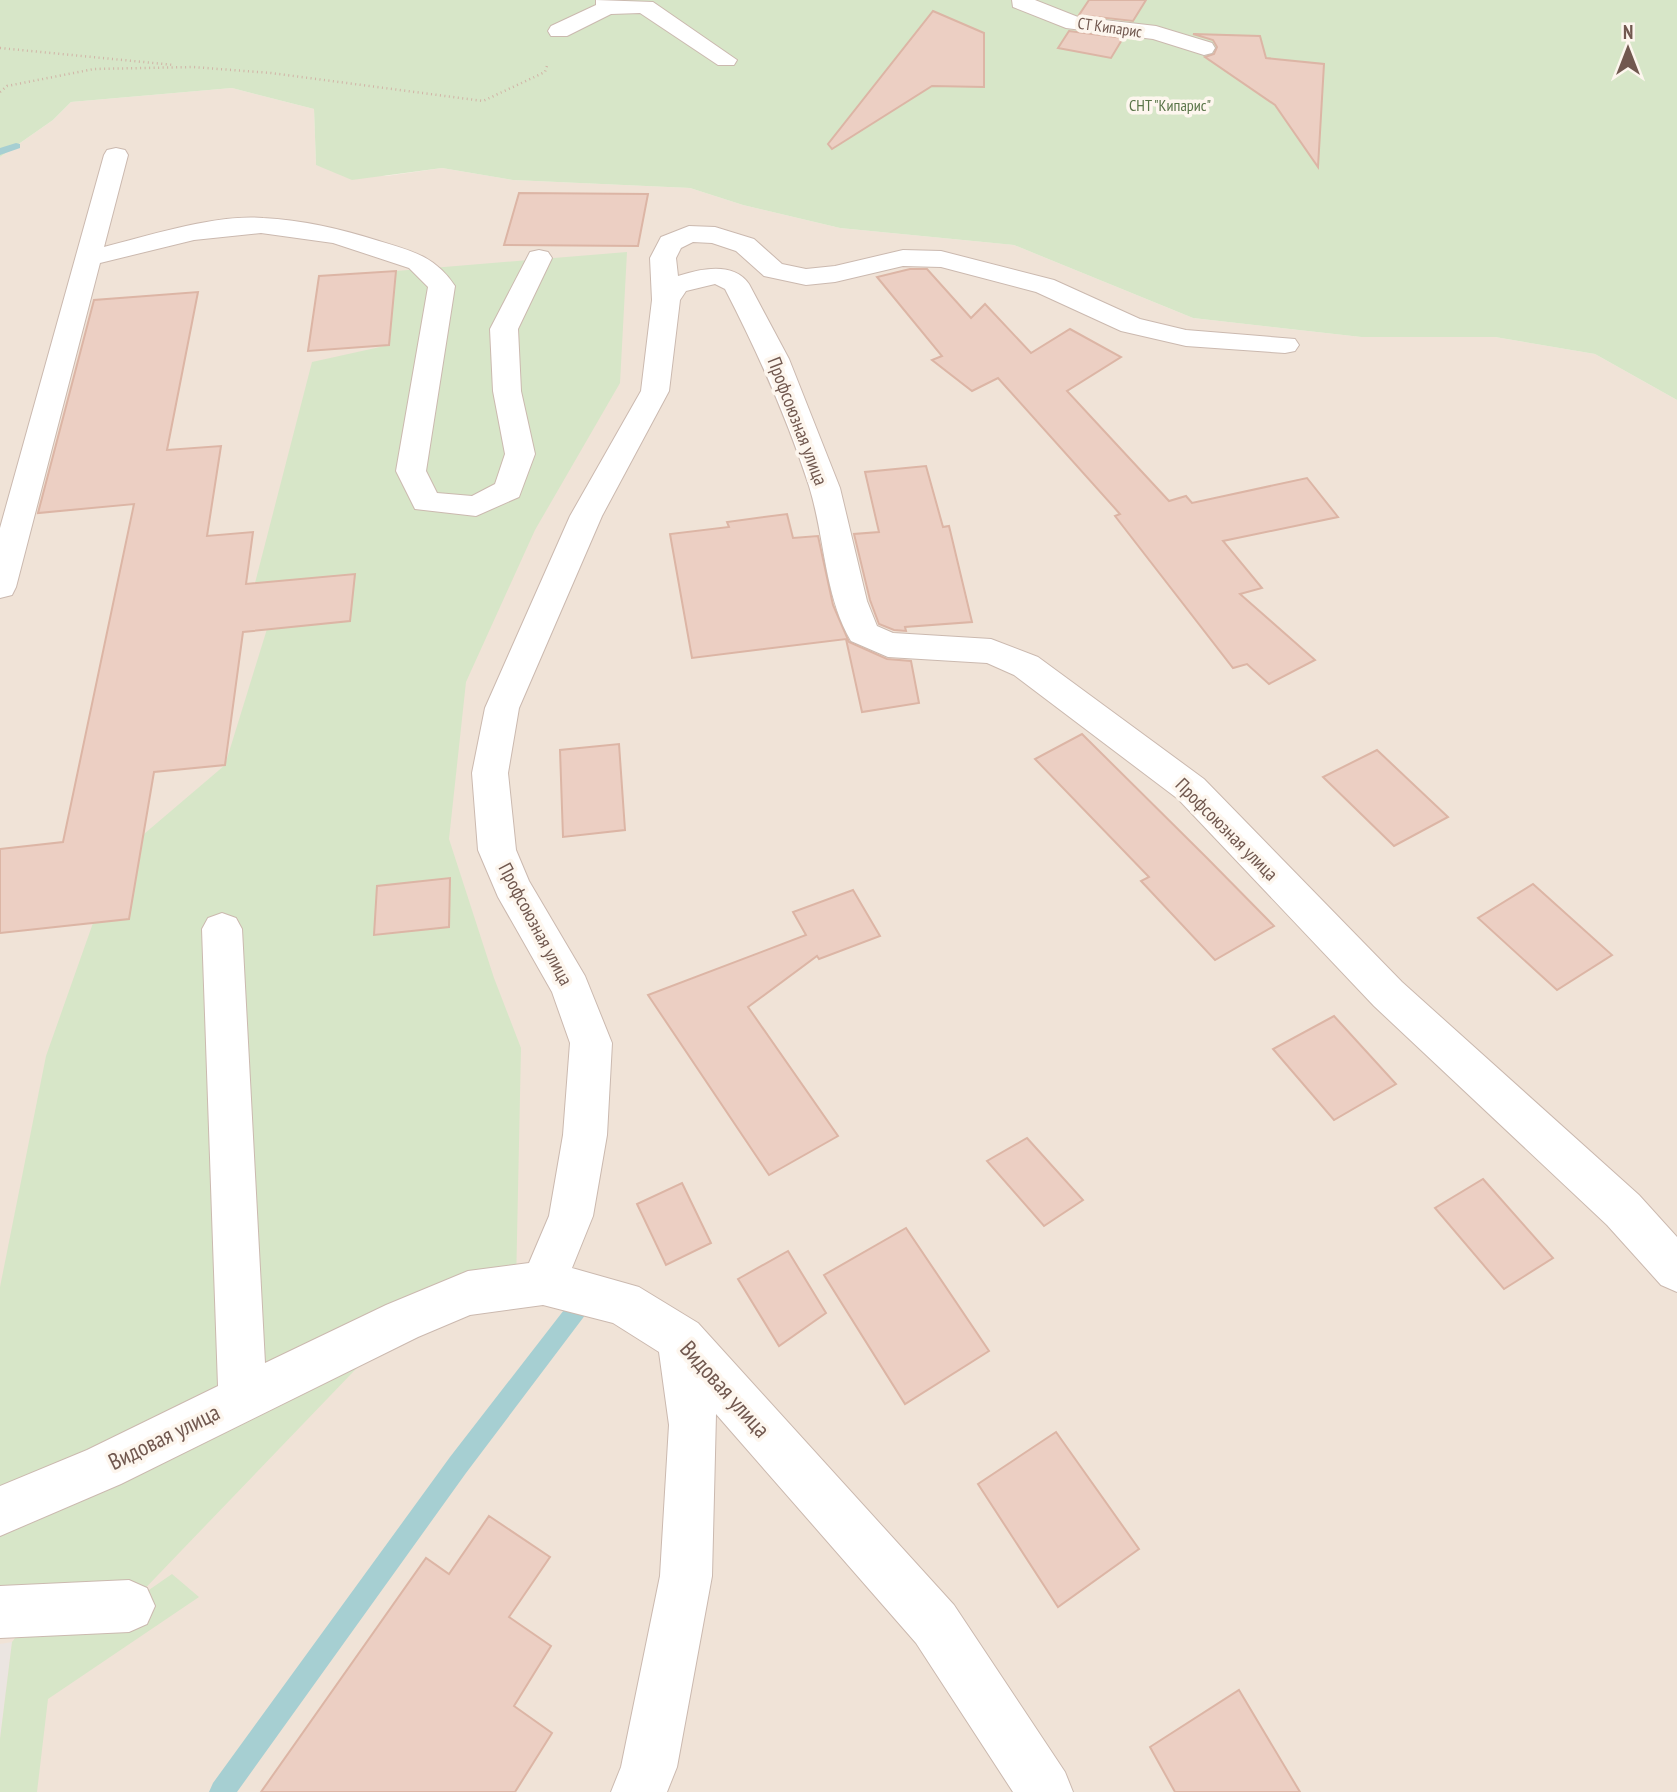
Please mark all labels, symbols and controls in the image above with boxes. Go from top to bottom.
street label: СТ Кипарис [1077,13,1144,41]
north arrow [1593,14,1663,84]
text: N [1623,20,1633,44]
park label: СНТ "Кипарис" [1129,95,1211,115]
street label: Профсоюзная улица [763,354,833,488]
street label: Профсоюзная улица [1171,773,1283,885]
street label: Профсоюзная улица [494,859,578,989]
street label: Видовая улица [674,1334,776,1443]
street label: Видовая улица [103,1397,224,1476]

